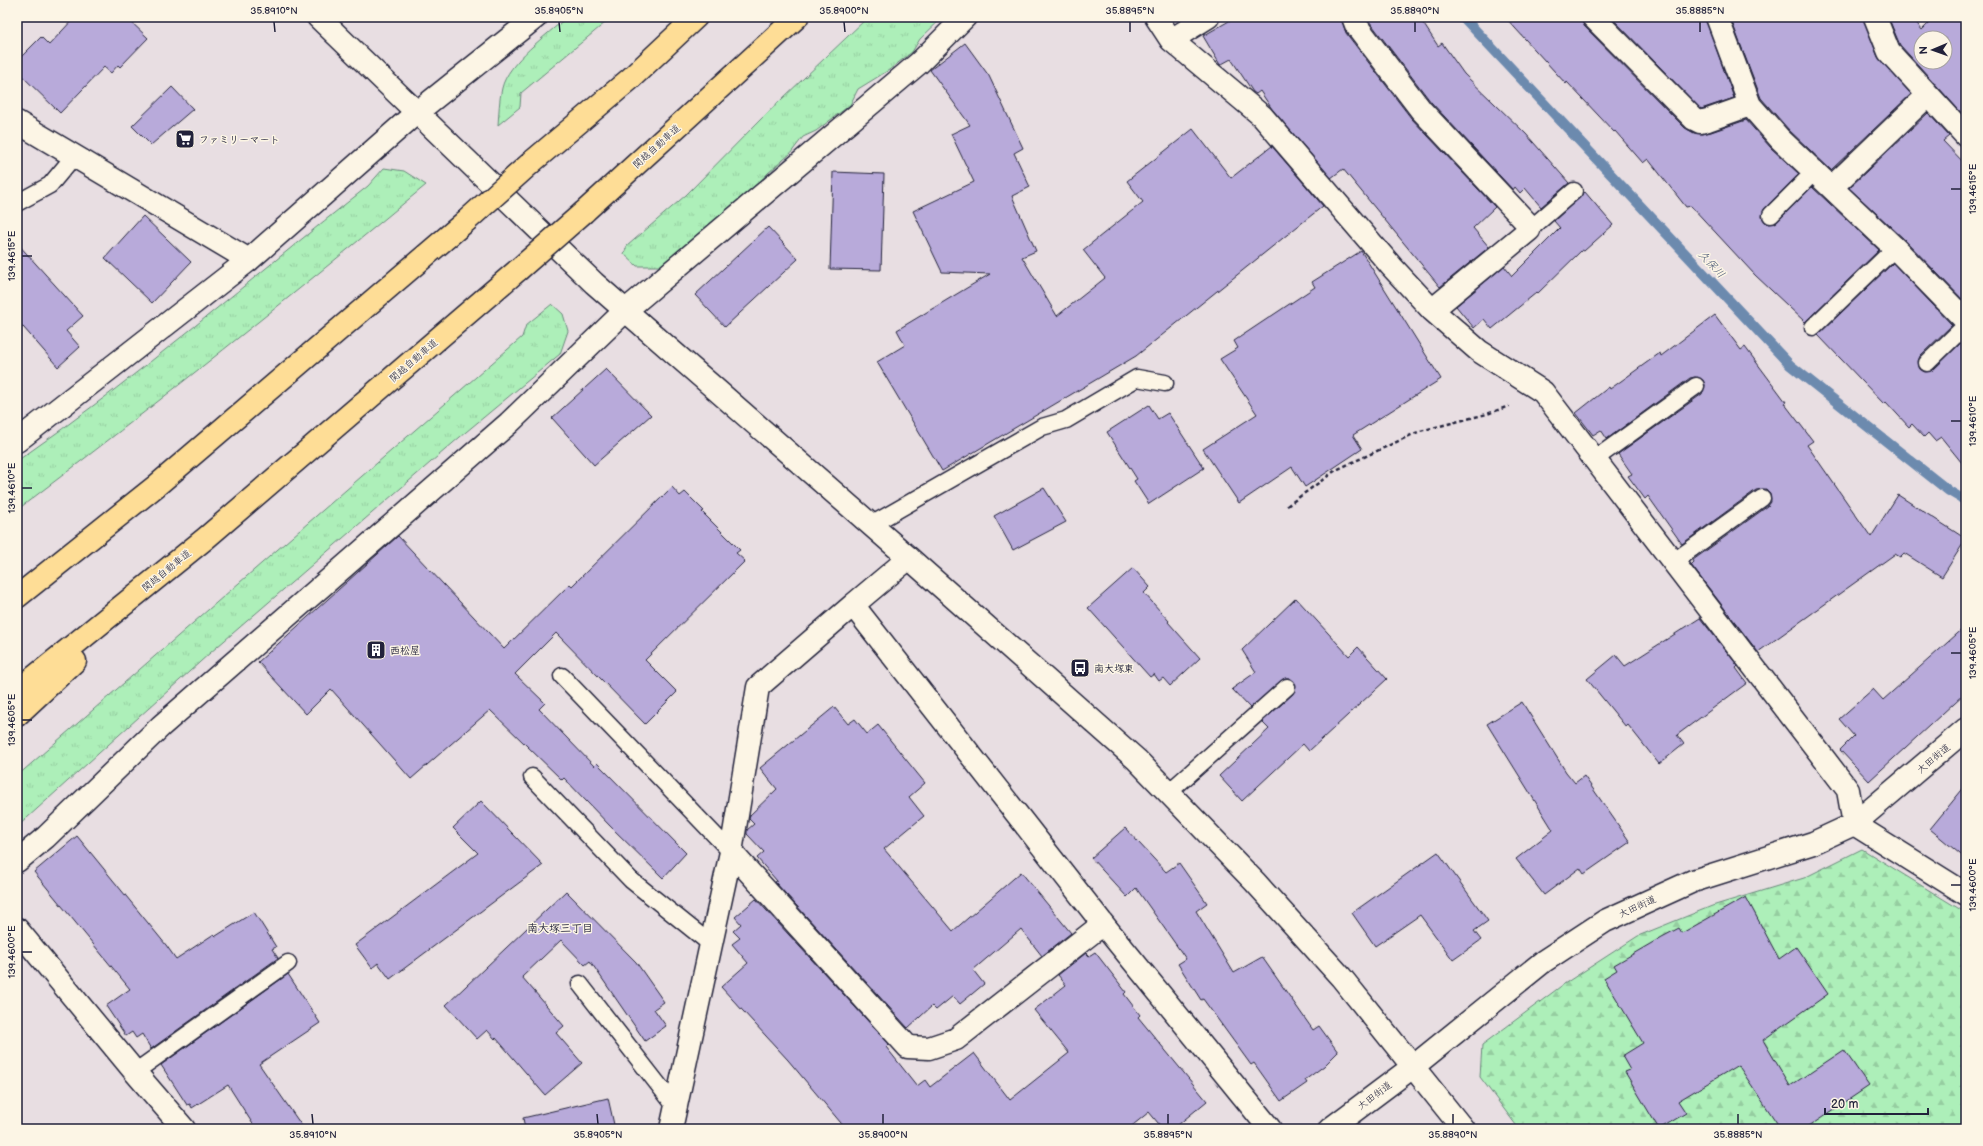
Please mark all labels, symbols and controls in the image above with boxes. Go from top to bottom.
text: 35.8910°N [250,5,298,17]
text: 35.8905°N [534,5,584,17]
text: 35.8900°N [819,5,869,17]
text: 35.8895°N [1106,5,1155,17]
text: 35.8890°N [1390,5,1440,17]
text: 35.8885°N [1675,5,1725,17]
north arrow [1913,30,1953,70]
text: N [1917,46,1930,55]
street label: 関越自動車道 [630,122,683,171]
supermarket icon: ファミリーマート [174,128,196,150]
place label: ファミリーマート [199,134,279,146]
text: 139.4615°E [1967,163,1979,214]
text: 139.4615°E [6,230,18,281]
water label: 久保川 [1696,248,1728,281]
street label: 関越自動車道 [387,337,440,385]
text: 139.4610°E [1967,395,1979,446]
text: 139.4610°E [6,462,18,513]
street label: 関越自動車道 [140,547,194,594]
text: 139.4605°E [1967,626,1979,679]
building icon: 西松屋 [365,639,387,661]
place label: 西松屋 [390,645,420,657]
bus stop icon: 南大塚東 [1069,657,1091,679]
place label: 南大塚東 [1094,663,1134,675]
text: 139.4605°E [6,693,18,746]
street label: 大田街道 [1914,741,1953,776]
text: 139.4600°E [1967,858,1979,911]
street label: 大田街道 [1617,893,1658,921]
district label: 南大塚三丁目 [527,922,593,935]
text: 139.4600°E [6,925,18,978]
street label: 大田街道 [1355,1079,1394,1113]
scale bar [1825,1090,1928,1116]
text: 20 m [1831,1097,1858,1112]
text: 35.8910°N [289,1129,337,1141]
text: 35.8905°N [573,1129,623,1141]
text: 35.8900°N [858,1129,908,1141]
text: 35.8895°N [1144,1129,1193,1141]
text: 35.8890°N [1428,1129,1478,1141]
text: 35.8885°N [1713,1129,1763,1141]

